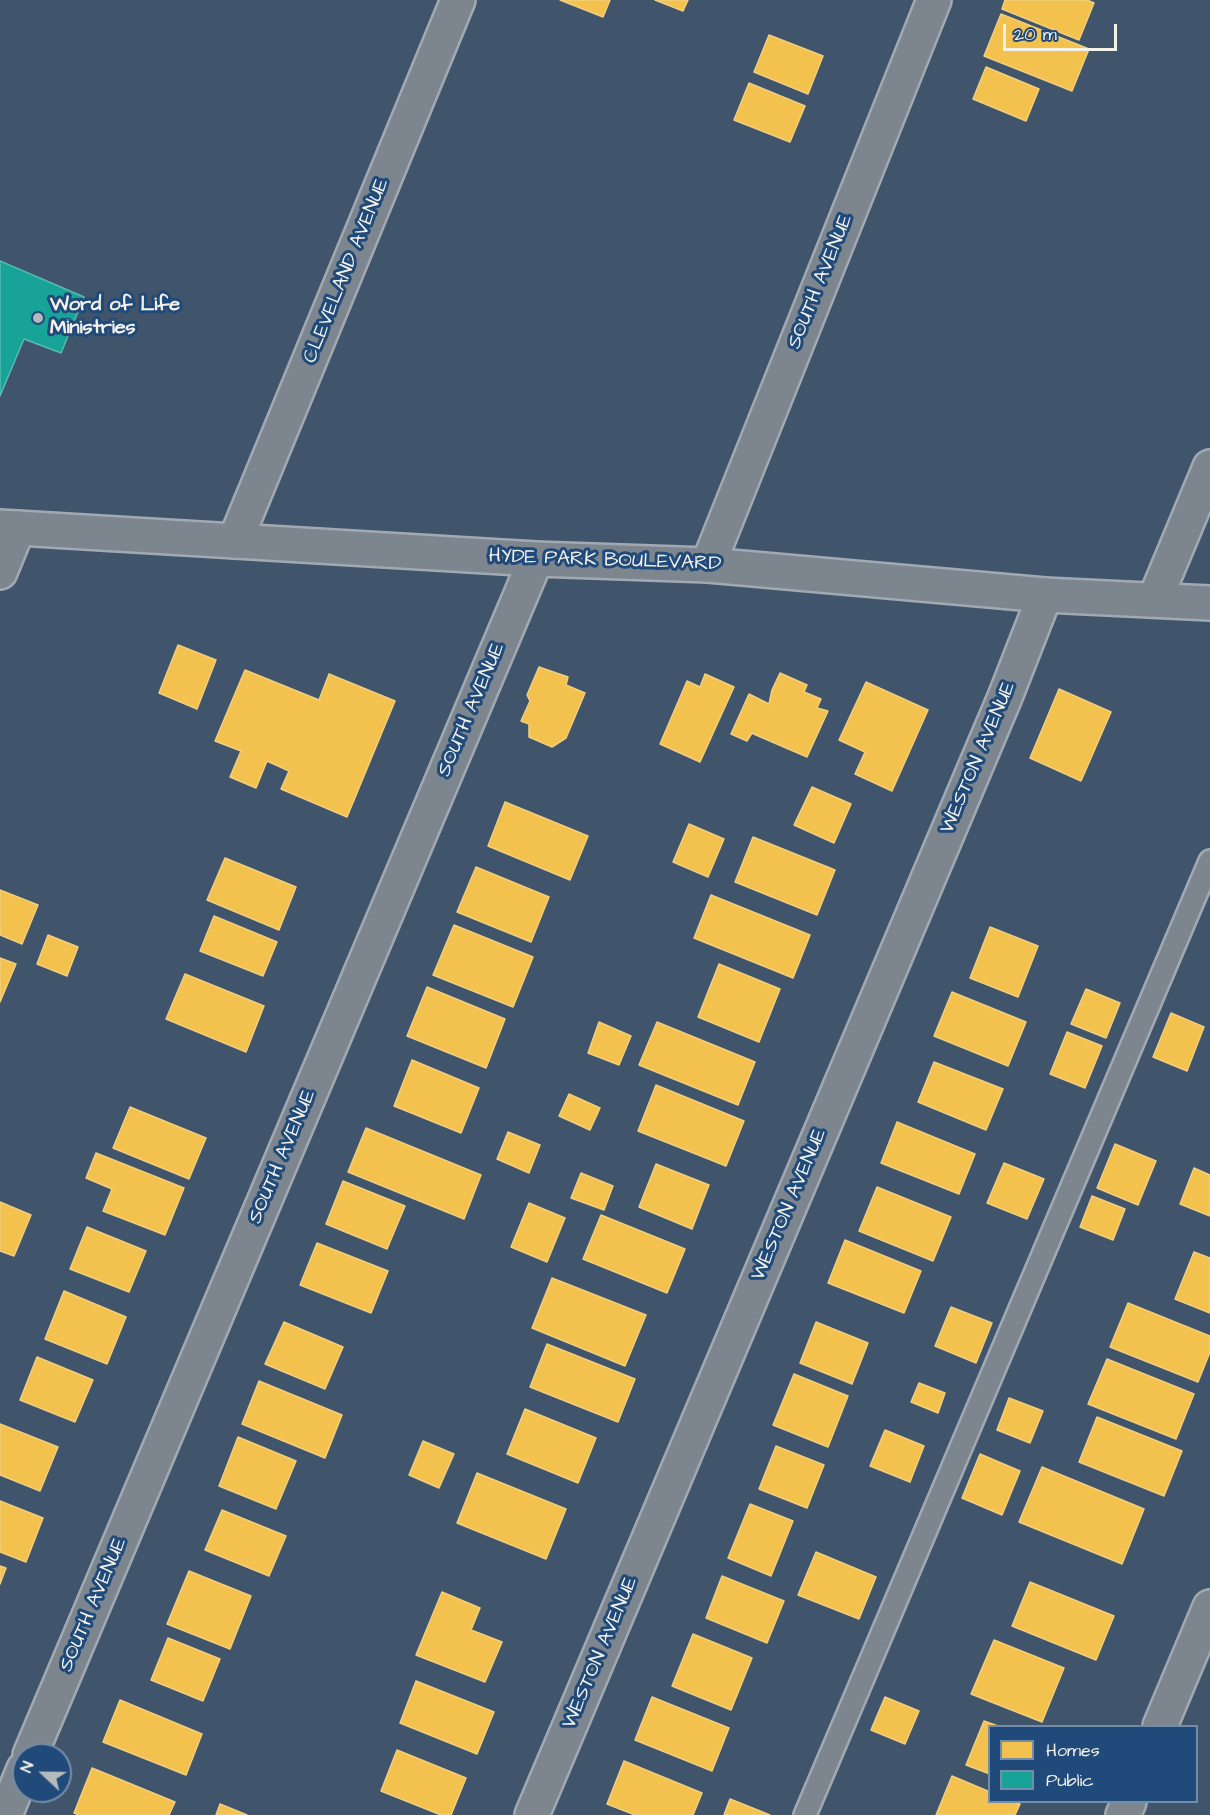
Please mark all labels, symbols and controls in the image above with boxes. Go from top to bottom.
scale bar [1006,12,1120,50]
text: 20 m [1014,22,1057,47]
street label: CLEVELAND AVENUE [299,175,395,367]
street label: SOUTH AVENUE [783,211,859,353]
place label: Word of Life Ministries [50,294,180,341]
marker: Word of Life Ministries [31,311,45,325]
street label: HYDE PARK BOULEVARD [488,545,722,577]
street label: SOUTH AVENUE [433,640,511,780]
street label: WESTON AVENUE [936,678,1022,838]
street label: SOUTH AVENUE [244,1087,322,1227]
street label: WESTON AVENUE [747,1125,833,1285]
street label: SOUTH AVENUE [55,1535,133,1675]
street label: WESTON AVENUE [558,1573,644,1733]
legend [988,1725,1198,1803]
text: Homes [1046,1738,1100,1763]
north arrow [12,1743,72,1803]
text: N [15,1758,39,1776]
text: Public [1046,1768,1094,1793]

